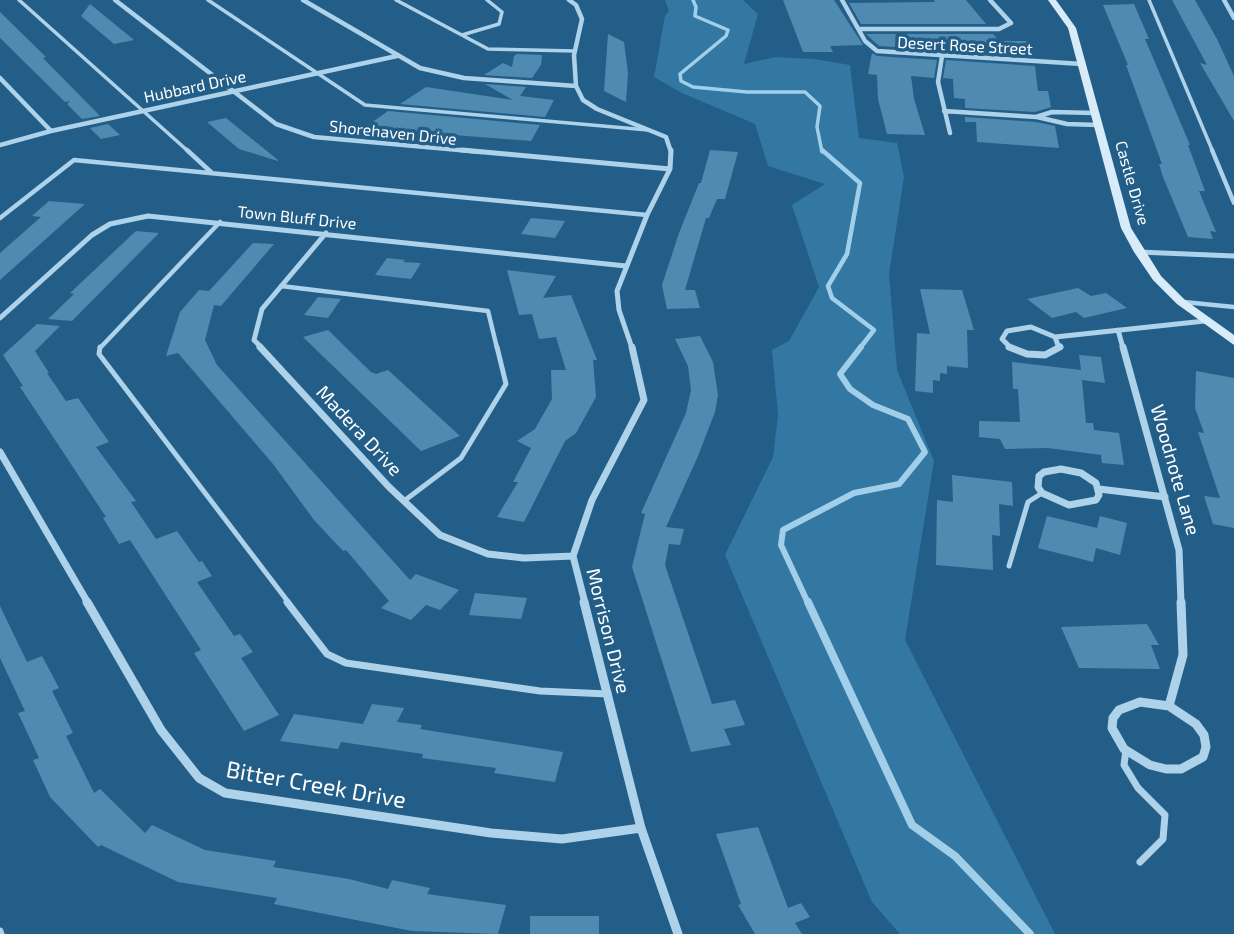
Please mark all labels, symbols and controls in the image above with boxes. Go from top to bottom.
street label: Desert Rose Street [897,33,1033,59]
street label: Hubbard Drive [142,67,248,107]
street label: Shorehaven Drive [328,117,458,149]
street label: Castle Drive [1111,139,1153,227]
street label: Town Bluff Drive [237,202,357,234]
street label: Madera Drive [311,381,407,481]
street label: Woodnote Lane [1145,402,1205,538]
street label: Morrison Drive [581,566,635,696]
street label: Bitter Creek Drive [224,756,408,814]

